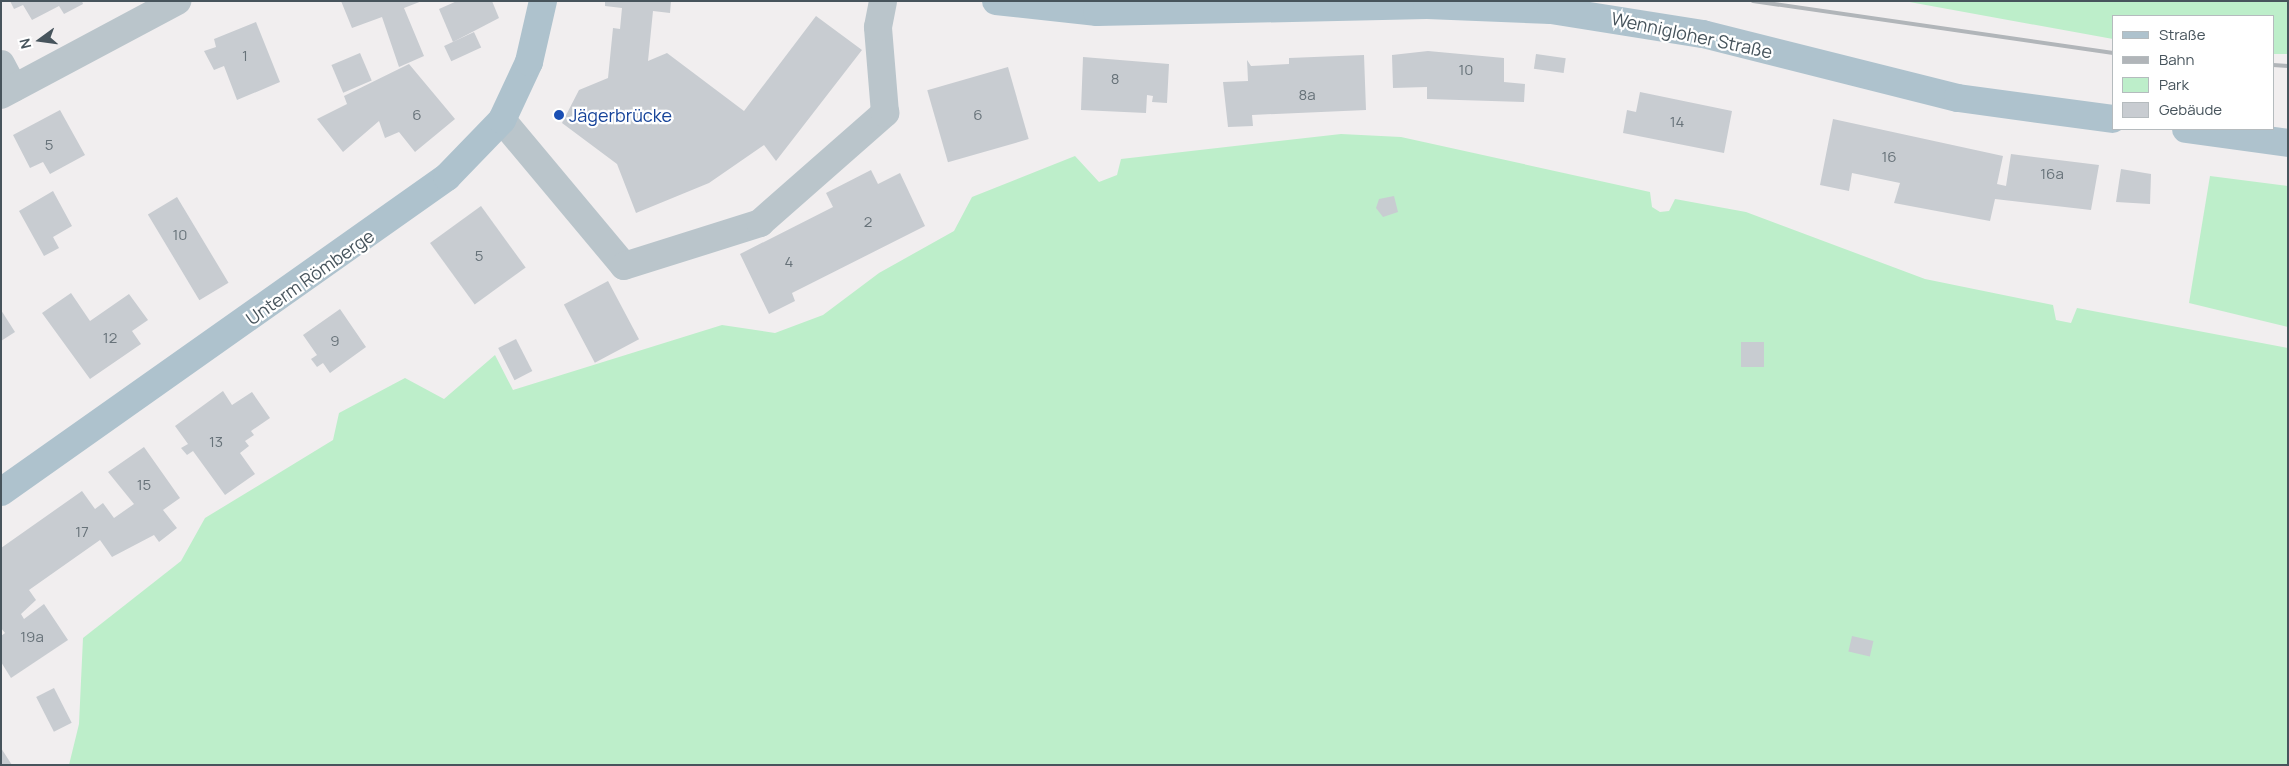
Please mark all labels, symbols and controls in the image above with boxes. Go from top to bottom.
street label: Wennigloher Straße [1609,7,1775,63]
north arrow [15,15,65,65]
legend [2112,15,2274,130]
text: Straße [2159,24,2205,45]
text: N [15,37,35,51]
house number: 1 [242,47,248,65]
text: Bahn [2159,49,2194,70]
house number: 10 [1459,61,1473,79]
house number: 8 [1111,70,1119,88]
text: Park [2159,74,2189,95]
house number: 8a [1298,86,1316,104]
text: Gebäude [2159,99,2222,120]
place label: Jägerbrücke [569,104,672,126]
house number: 6 [412,106,422,124]
house number: 6 [973,106,983,124]
marker: Jägerbrücke [553,109,565,121]
house number: 14 [1670,113,1684,131]
house number: 5 [45,136,53,154]
house number: 16 [1881,148,1897,166]
house number: 16a [2040,165,2064,183]
house number: 2 [864,213,872,231]
street label: Unterm Römberge [242,225,378,329]
house number: 10 [173,226,187,244]
house number: 5 [475,247,483,265]
house number: 4 [785,253,793,271]
house number: 12 [103,329,117,347]
house number: 9 [330,332,340,350]
house number: 13 [209,433,223,451]
house number: 15 [137,476,151,494]
house number: 17 [75,523,89,541]
house number: 19a [20,628,44,646]

